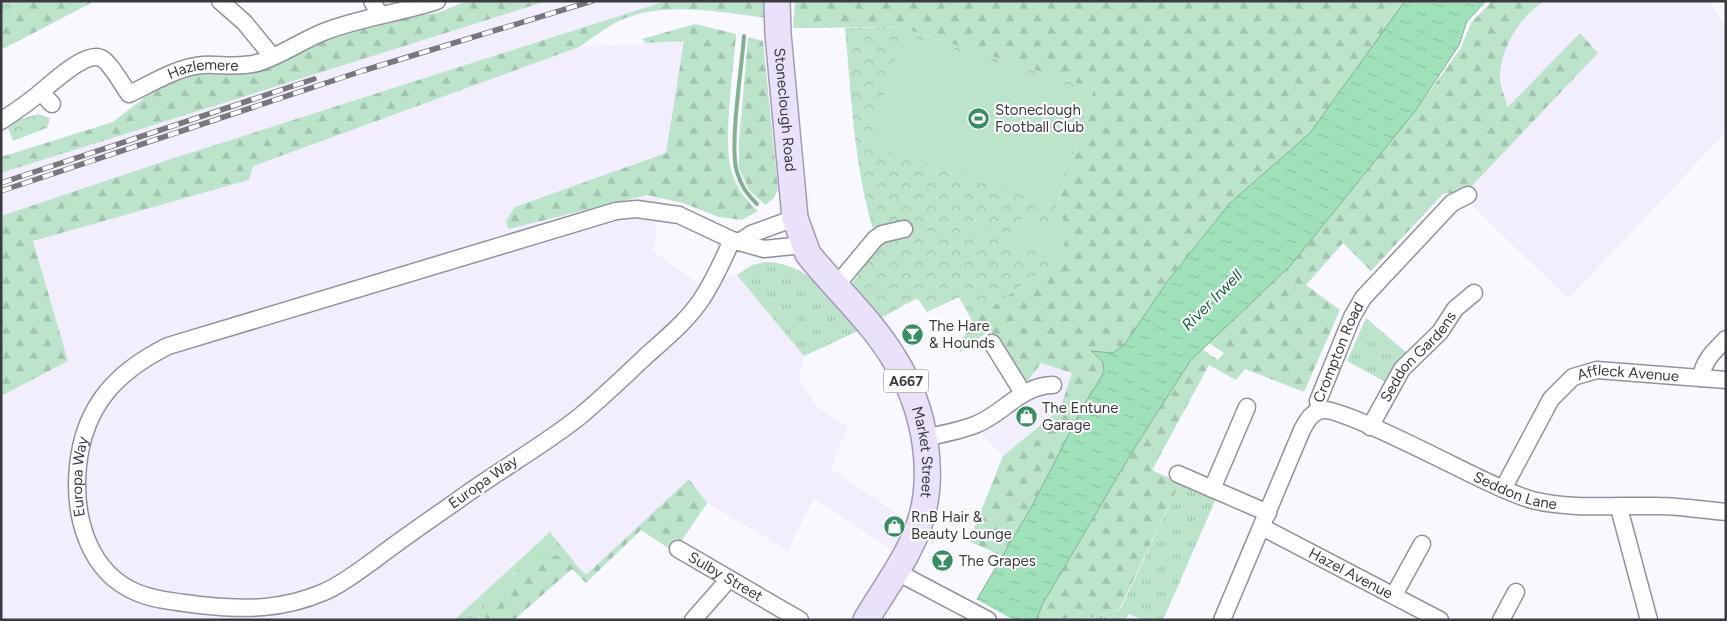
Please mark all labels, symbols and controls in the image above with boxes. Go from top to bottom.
street label: Stoneclough Road [770,47,800,172]
street label: Hazlemere [165,56,239,83]
place label: Stoneclough Football Club [995,101,1084,136]
sports icon: Stoneclough Football Club [967,107,991,131]
water label: River Irwell [1178,265,1247,334]
street label: Crompton Road [1309,299,1368,405]
street label: Seddon Gardens [1377,308,1460,405]
place label: The Hare & Hounds [929,317,995,352]
bar icon: The Hare & Hounds [901,323,925,347]
street label: Affleck Avenue [1575,361,1680,385]
road number: A667 [884,370,928,392]
place label: The Entune Garage [1042,399,1118,434]
street label: Market Street [908,404,936,499]
shop icon: The Entune Garage [1014,405,1038,429]
street label: Europa Way [68,435,92,518]
street label: Europa Way [445,451,521,512]
street label: Seddon Lane [1470,468,1558,513]
place label: RnB Hair & Beauty Lounge [911,508,1012,543]
shop icon: RnB Hair & Beauty Lounge [883,514,907,538]
street label: Hazel Avenue [1306,544,1396,603]
street label: Sulby Street [685,548,766,606]
bar icon: The Grapes [931,549,955,573]
place label: The Grapes [959,552,1036,570]

